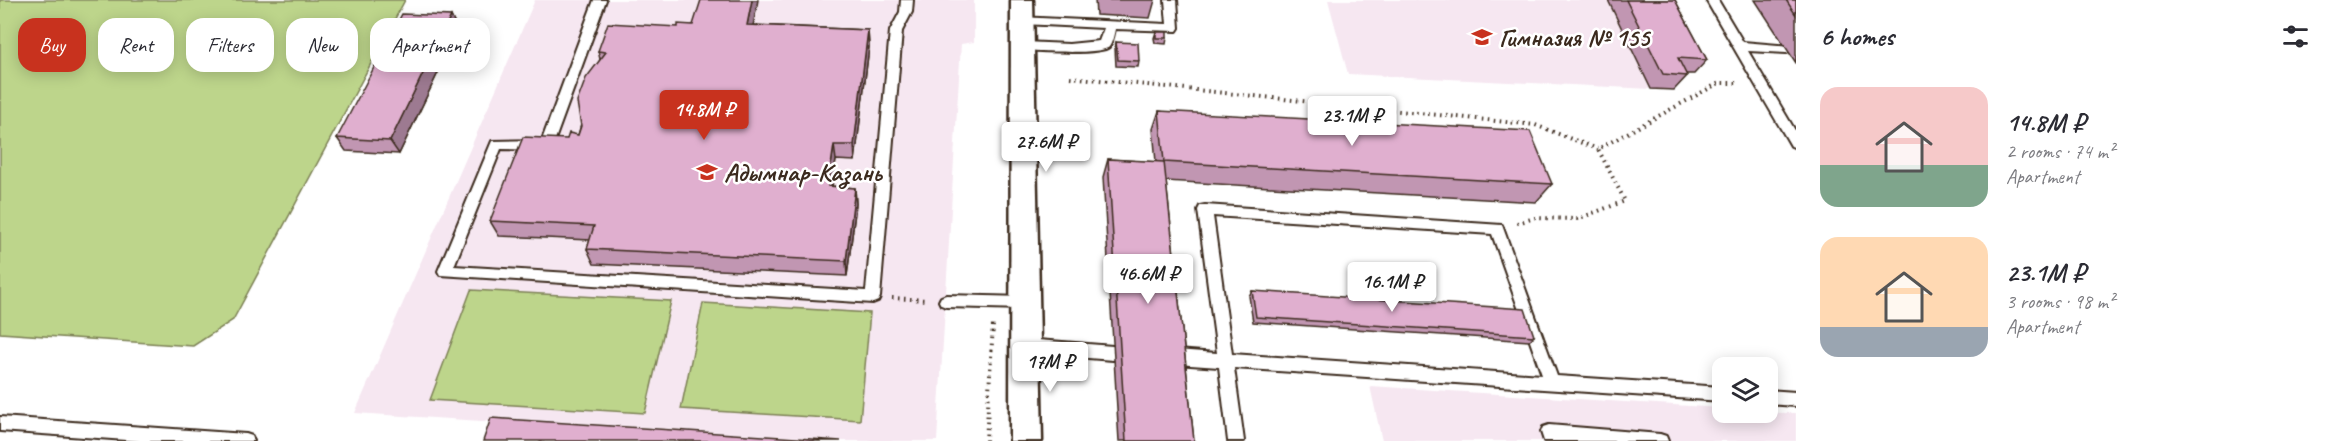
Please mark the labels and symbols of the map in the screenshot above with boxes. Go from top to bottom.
place label: Гимназия № 155 [1499,21,1652,54]
school or university icon: Гимназия № 155 [1470,25,1494,49]
pin: 14.8M ₽ [649,90,759,141]
pin: 23.1M ₽ [1297,96,1407,147]
pin: 27.6M ₽ [991,122,1101,173]
place label: Адымнар-Казань [724,156,884,189]
school or university icon: Адымнар-Казань [695,160,719,184]
pin: 46.6M ₽ [1093,254,1203,305]
pin: 16.1M ₽ [1337,262,1447,313]
pin: 17M ₽ [1008,342,1092,393]

